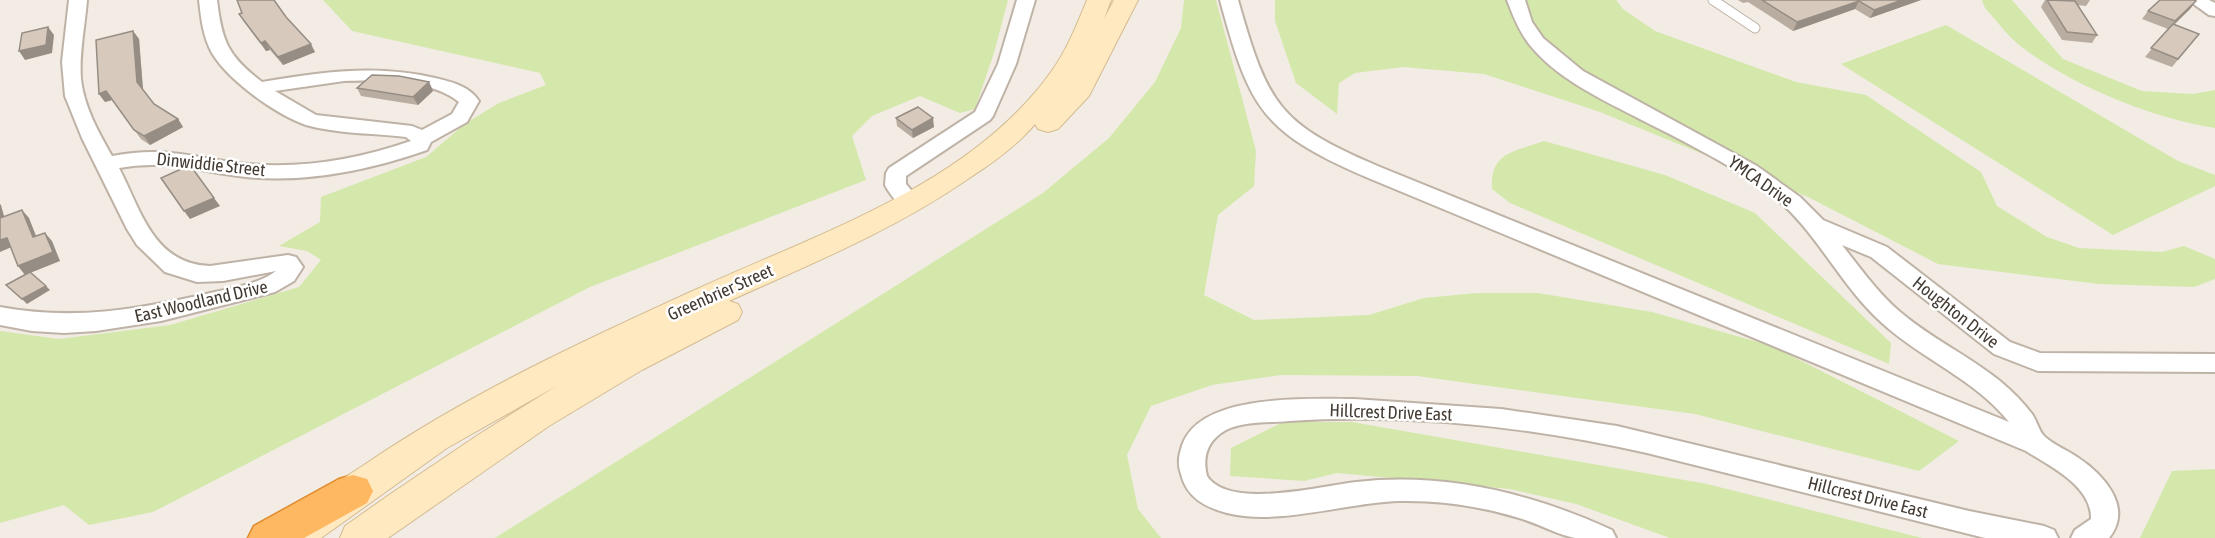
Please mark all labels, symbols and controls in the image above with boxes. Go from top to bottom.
street label: Dinwiddie Street [156,148,266,180]
street label: YMCA Drive [1725,151,1797,211]
street label: Greenbrier Street [664,259,776,325]
street label: Houghton Drive [1909,272,2003,352]
street label: East Woodland Drive [132,275,270,327]
street label: Hillcrest Drive East [1329,399,1453,425]
street label: Hillcrest Drive East [1806,472,1930,522]

